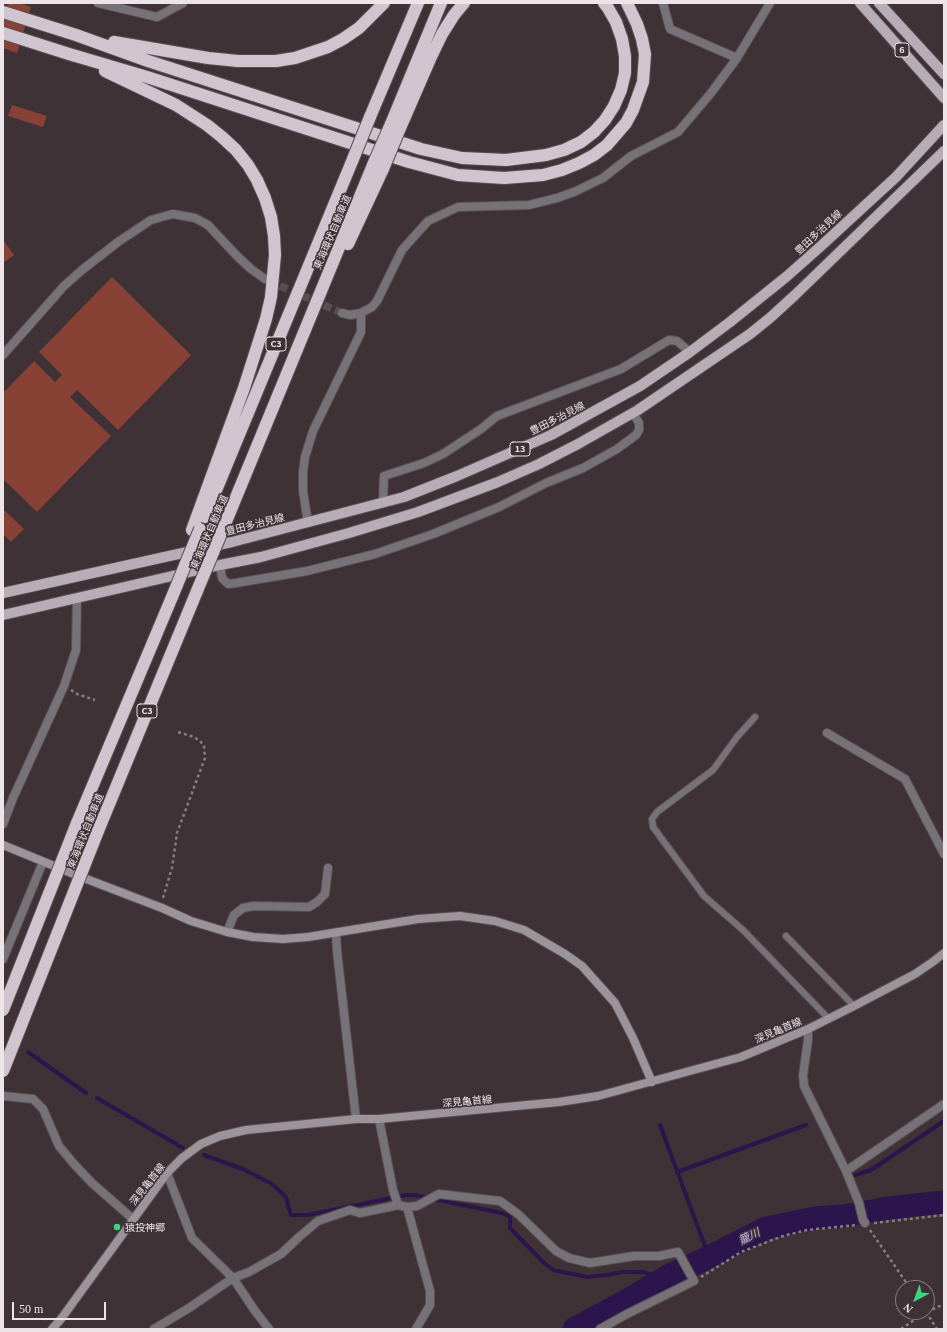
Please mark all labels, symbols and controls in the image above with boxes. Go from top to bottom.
road number: 6 [895,43,909,57]
street label: 東海環状自動車道 [311,193,353,271]
street label: 豊田多治見線 [792,207,844,257]
road number: C3 [266,337,286,351]
street label: 豊田多治見線 [528,399,586,437]
road number: 13 [510,442,530,456]
street label: 東海環状自動車道 [188,493,230,571]
street label: 豊田多治見線 [224,511,286,537]
road number: C3 [137,704,157,718]
street label: 東海環状自動車道 [64,792,106,870]
street label: 深見亀首線 [753,1015,803,1045]
street label: 深見亀首線 [442,1093,492,1109]
street label: 深見亀首線 [127,1161,167,1207]
place label: 猿投神郷 [125,1221,165,1233]
marker: 猿投神郷 [112,1222,122,1232]
water label: 籠川 [736,1225,762,1247]
north arrow [895,1280,935,1320]
scale bar [14,1294,108,1320]
text: N [901,1301,915,1315]
text: 50 m [19,1302,43,1316]

